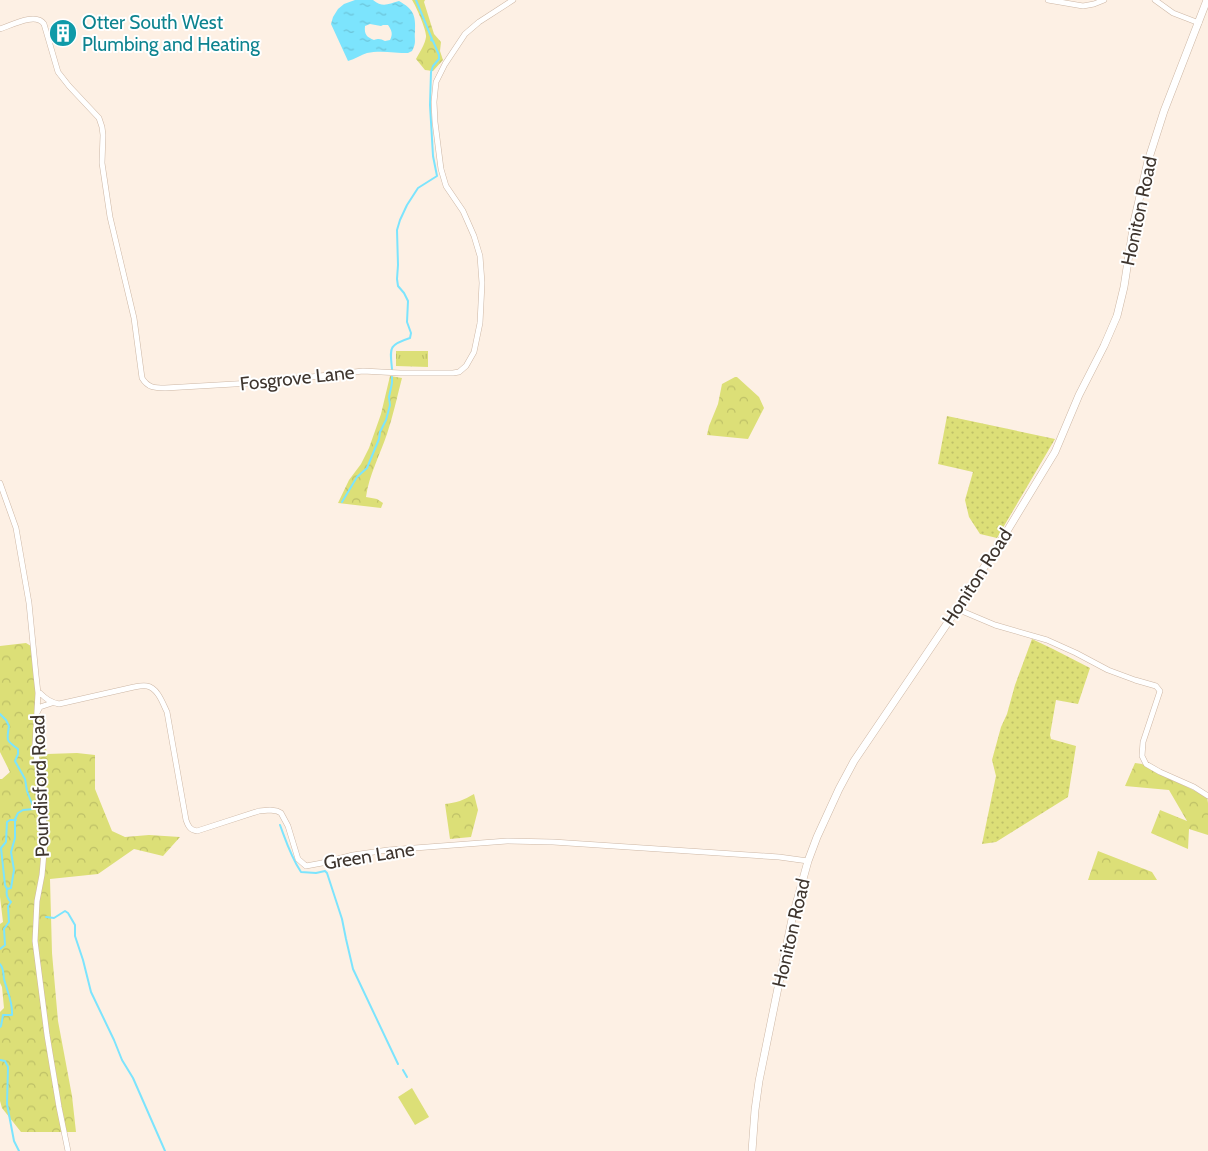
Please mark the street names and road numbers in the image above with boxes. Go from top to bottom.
street label: Honiton Road [1116,154,1162,268]
street label: Fosgrove Lane [239,361,356,395]
street label: Honiton Road [937,524,1017,630]
street label: Poundisford Road [26,714,54,858]
street label: Green Lane [322,837,416,875]
street label: Honiton Road [767,876,815,990]

